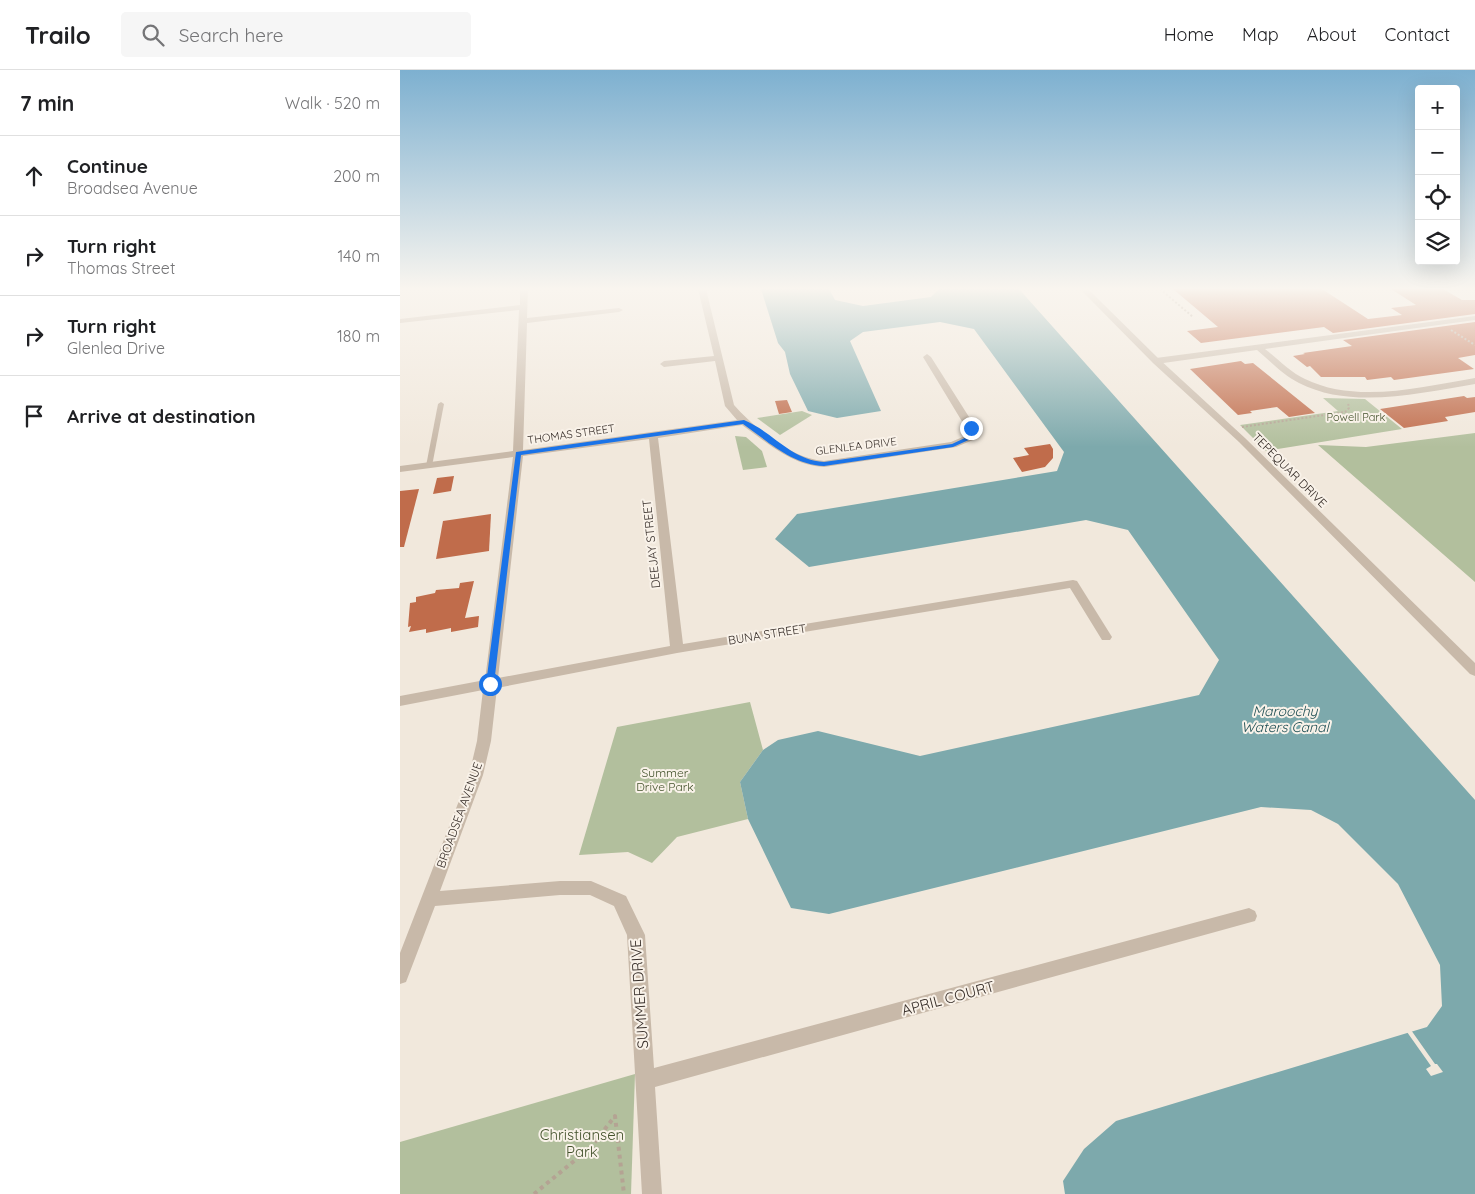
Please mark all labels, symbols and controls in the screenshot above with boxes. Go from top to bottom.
search box [121,12,471,57]
text: Trailo [25,20,91,50]
icon: search [139,21,167,49]
text: Search here [179,23,284,47]
text: Home [1164,23,1214,46]
text: Map [1242,23,1279,46]
text: About [1307,23,1357,46]
text: Contact [1385,23,1450,46]
map controls [1415,85,1460,265]
button: + [1415,85,1460,130]
text: 7 min [20,90,74,116]
text: Walk · 520 m [285,93,380,113]
button: − [1415,130,1460,175]
text: Continue [67,154,148,178]
icon: ahead [20,162,48,190]
text: 200 m [333,166,380,186]
button: locate [1415,175,1460,220]
text: Broadsea Avenue [67,178,198,198]
button: layers [1415,220,1460,265]
text: Turn right [67,234,156,258]
icon: right [20,242,48,270]
text: 140 m [337,246,380,266]
text: Thomas Street [67,258,175,278]
text: Turn right [67,314,156,338]
icon: right [20,322,48,350]
text: 180 m [337,326,380,346]
text: Glenlea Drive [67,338,165,358]
icon: arrive [20,402,48,430]
text: Arrive at destination [67,404,256,428]
park label: Powell Park [1327,410,1386,424]
route end [960,417,983,440]
street label: THOMAS STREET [527,421,616,447]
street label: TEPEQUAR DRIVE [1250,430,1331,511]
street label: GLENLEA DRIVE [815,434,897,458]
street label: DEEJAY STREET [639,499,663,589]
street label: BUNA STREET [727,620,807,648]
route start [479,673,502,696]
water label: Maroochy Waters Canal [1241,702,1331,736]
street label: BROADSEA AVENUE [433,760,485,870]
park label: Summer Drive Park [636,765,694,794]
street label: SUMMER DRIVE [626,939,652,1049]
street label: APRIL COURT [899,976,997,1020]
park label: Christiansen Park [540,1125,624,1161]

